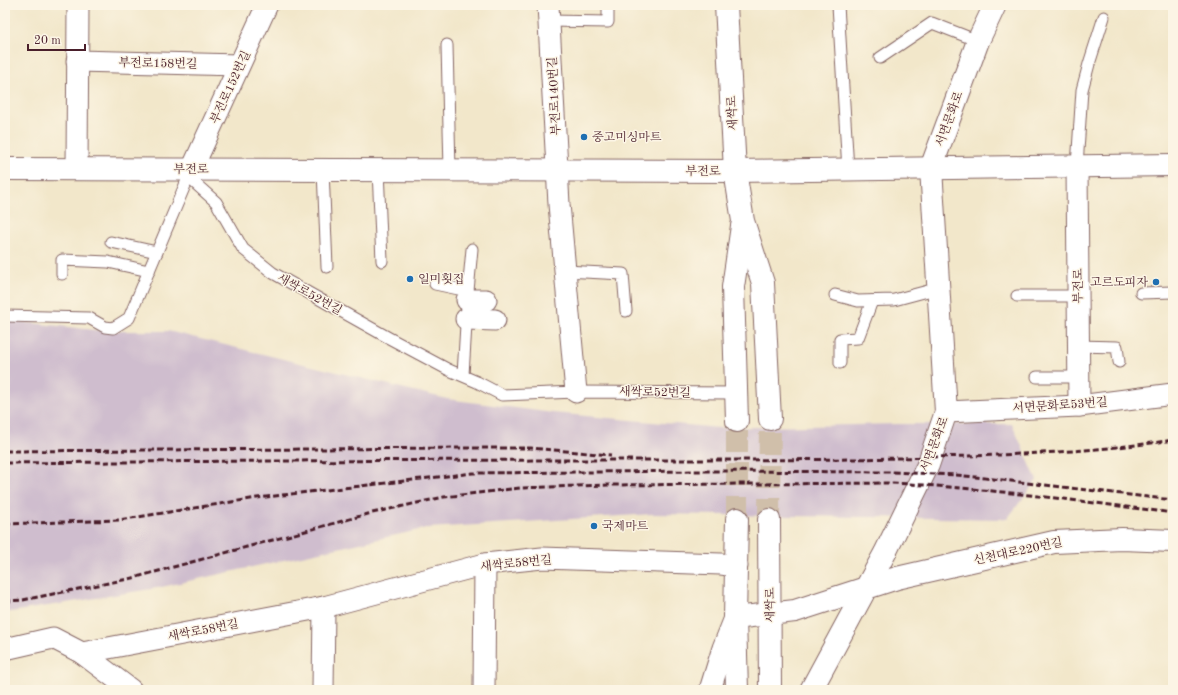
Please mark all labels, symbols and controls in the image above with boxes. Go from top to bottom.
scale bar [28,26,85,52]
text: 20 m [34,35,61,47]
street label: 부전로152번길 [208,49,253,126]
street label: 부전로158번길 [118,56,198,71]
street label: 부전로140번길 [546,56,563,136]
street label: 서면문화로 [933,89,966,149]
street label: 새싹로 [725,95,740,131]
place label: 중고미싱마트 [592,131,662,144]
marker: 중고미싱마트 [579,132,589,142]
street label: 부전로 [174,163,209,176]
street label: 부전로 [686,165,721,178]
street label: 부전로 [1072,268,1085,303]
street label: 새싹로52번길 [275,271,344,318]
place label: 일미횟집 [418,272,464,286]
marker: 일미횟집 [405,274,415,284]
place label: 고르도피자 [1090,276,1148,289]
marker: 고르도피자 [1151,277,1161,287]
street label: 새싹로52번길 [619,385,691,400]
street label: 서면문화로53번길 [1012,396,1108,415]
street label: 서면문화로 [918,414,951,474]
place label: 국제마트 [602,520,649,533]
marker: 국제마트 [589,521,599,531]
street label: 신천대로220번길 [973,536,1064,567]
street label: 새싹로58번길 [480,553,552,574]
street label: 새싹로 [764,587,777,622]
street label: 새싹로58번길 [167,617,240,644]

